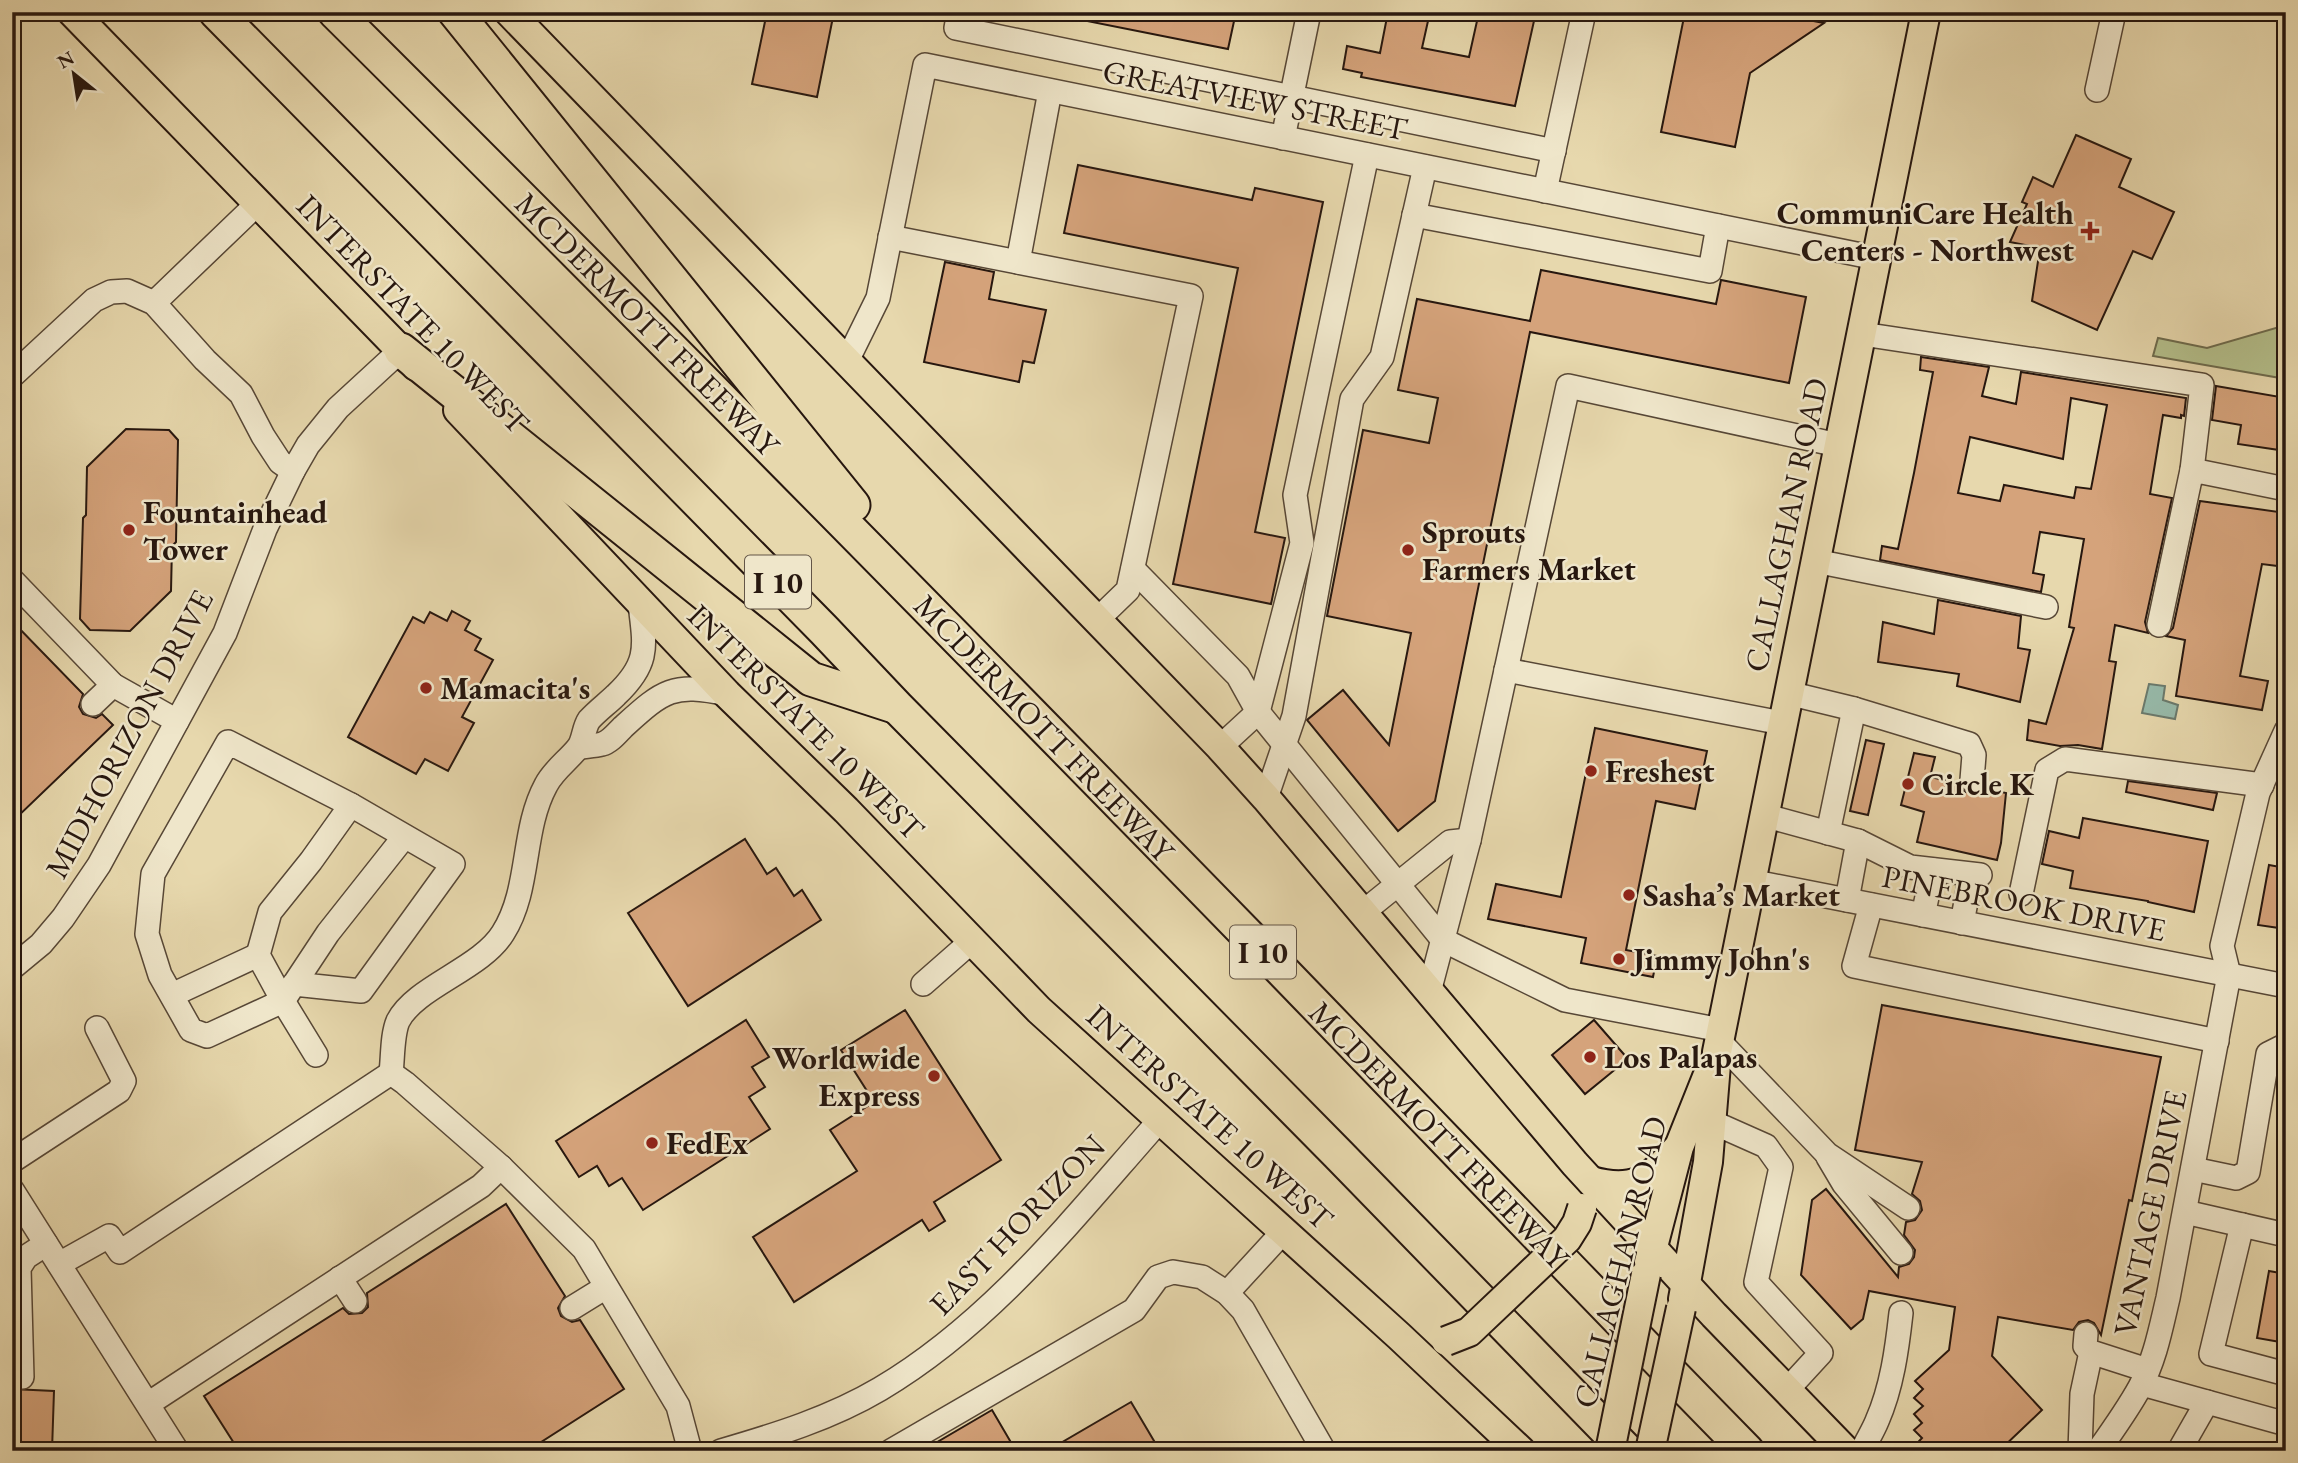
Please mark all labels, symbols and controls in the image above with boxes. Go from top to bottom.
north arrow [38,38,108,108]
text: N [53,45,79,74]
street label: GREATVIEW STREET [1099,50,1411,150]
street label: MCDERMOTT FREEWAY [506,183,789,466]
street label: INTERSTATE 10 WEST [287,185,539,443]
place label: CommuniCare Health Centers - Northwest [1777,192,2074,271]
marker: CommuniCare Health Centers - Northwest [2080,221,2100,241]
street label: CALLAGHAN ROAD [1734,374,1838,676]
place label: Fountainhead Tower [143,491,328,570]
place label: Sprouts Farmers Market [1422,511,1636,590]
marker: Fountainhead Tower [121,522,137,538]
marker: Sprouts Farmers Market [1400,542,1416,558]
road number: I 10 [745,555,811,608]
street label: MIDHORIZON DRIVE [35,583,223,885]
street label: MCDERMOTT FREEWAY [905,585,1184,872]
street label: INTERSTATE 10 WEST [679,595,934,850]
place label: Mamacita's [440,667,590,709]
marker: Mamacita's [418,680,434,696]
place label: Freshest [1605,750,1715,792]
marker: Freshest [1583,763,1599,779]
place label: Circle K [1922,763,2034,805]
marker: Circle K [1900,776,1916,792]
street label: PINEBROOK DRIVE [1879,855,2169,951]
place label: Sasha’s Market [1643,874,1840,916]
marker: Sasha’s Market [1621,887,1637,903]
road number: I 10 [1230,926,1296,978]
place label: Jimmy John's [1630,938,1810,980]
marker: Jimmy John's [1611,951,1627,967]
street label: MCDERMOTT FREEWAY [1300,992,1579,1279]
street label: INTERSTATE 10 WEST [1078,995,1343,1239]
place label: Los Palapas [1604,1036,1757,1078]
place label: Worldwide Express [772,1037,920,1116]
marker: Los Palapas [1582,1049,1598,1065]
marker: Worldwide Express [926,1068,942,1084]
street label: VANTAGE DRIVE [2103,1086,2197,1340]
street label: CALLAGHAN ROAD [1563,1112,1677,1412]
place label: FedEx [666,1122,748,1164]
street label: EAST HORIZON [920,1125,1115,1324]
marker: FedEx [644,1135,660,1151]

